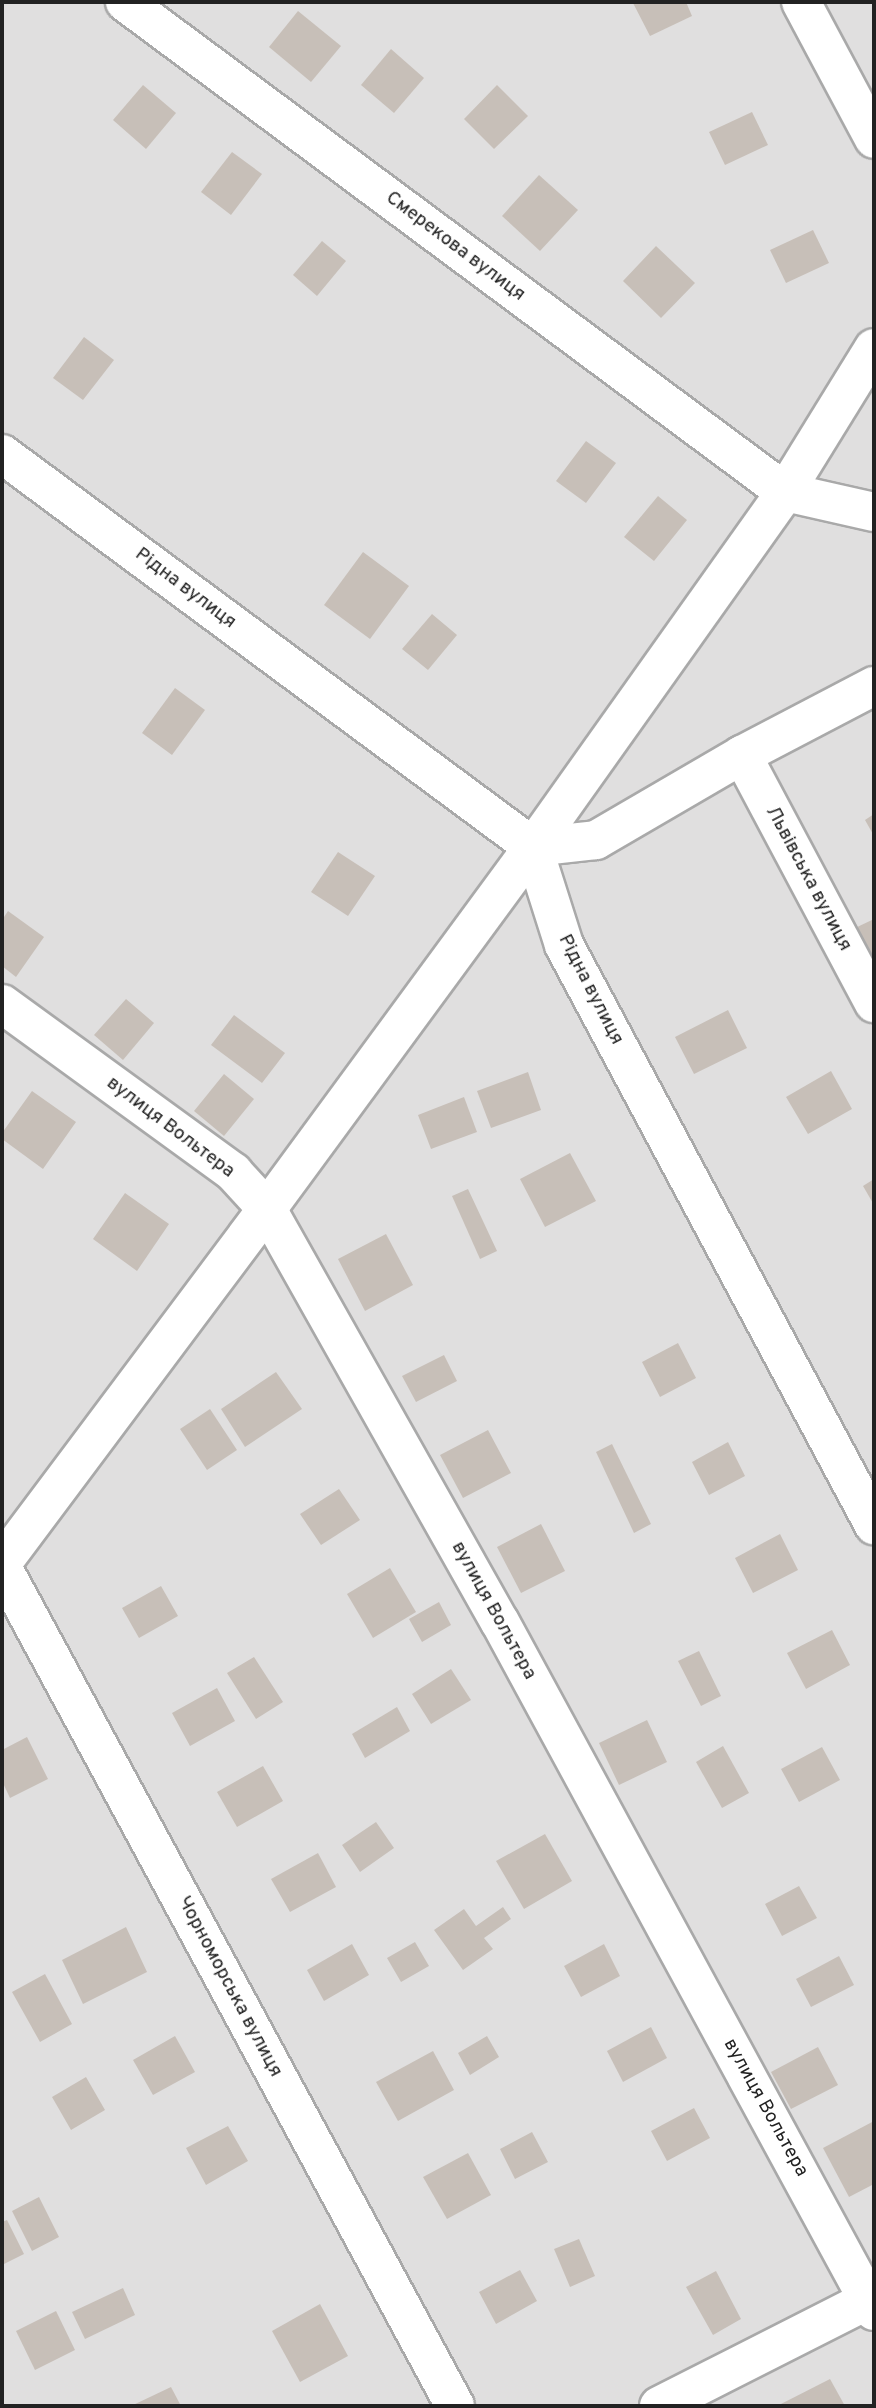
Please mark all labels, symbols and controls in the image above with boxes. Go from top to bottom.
street label: Смерекова вулиця [381,187,529,307]
street label: Рідна вулиця [130,544,240,634]
street label: Львівська вулиця [760,803,856,955]
street label: Рідна вулиця [552,931,628,1049]
street label: вулиця Вольтера [102,1072,238,1184]
street label: вулиця Вольтера [446,1538,540,1684]
street label: Чорноморська вулиця [172,1893,286,2081]
street label: вулиця Вольтера [718,2035,812,2181]

